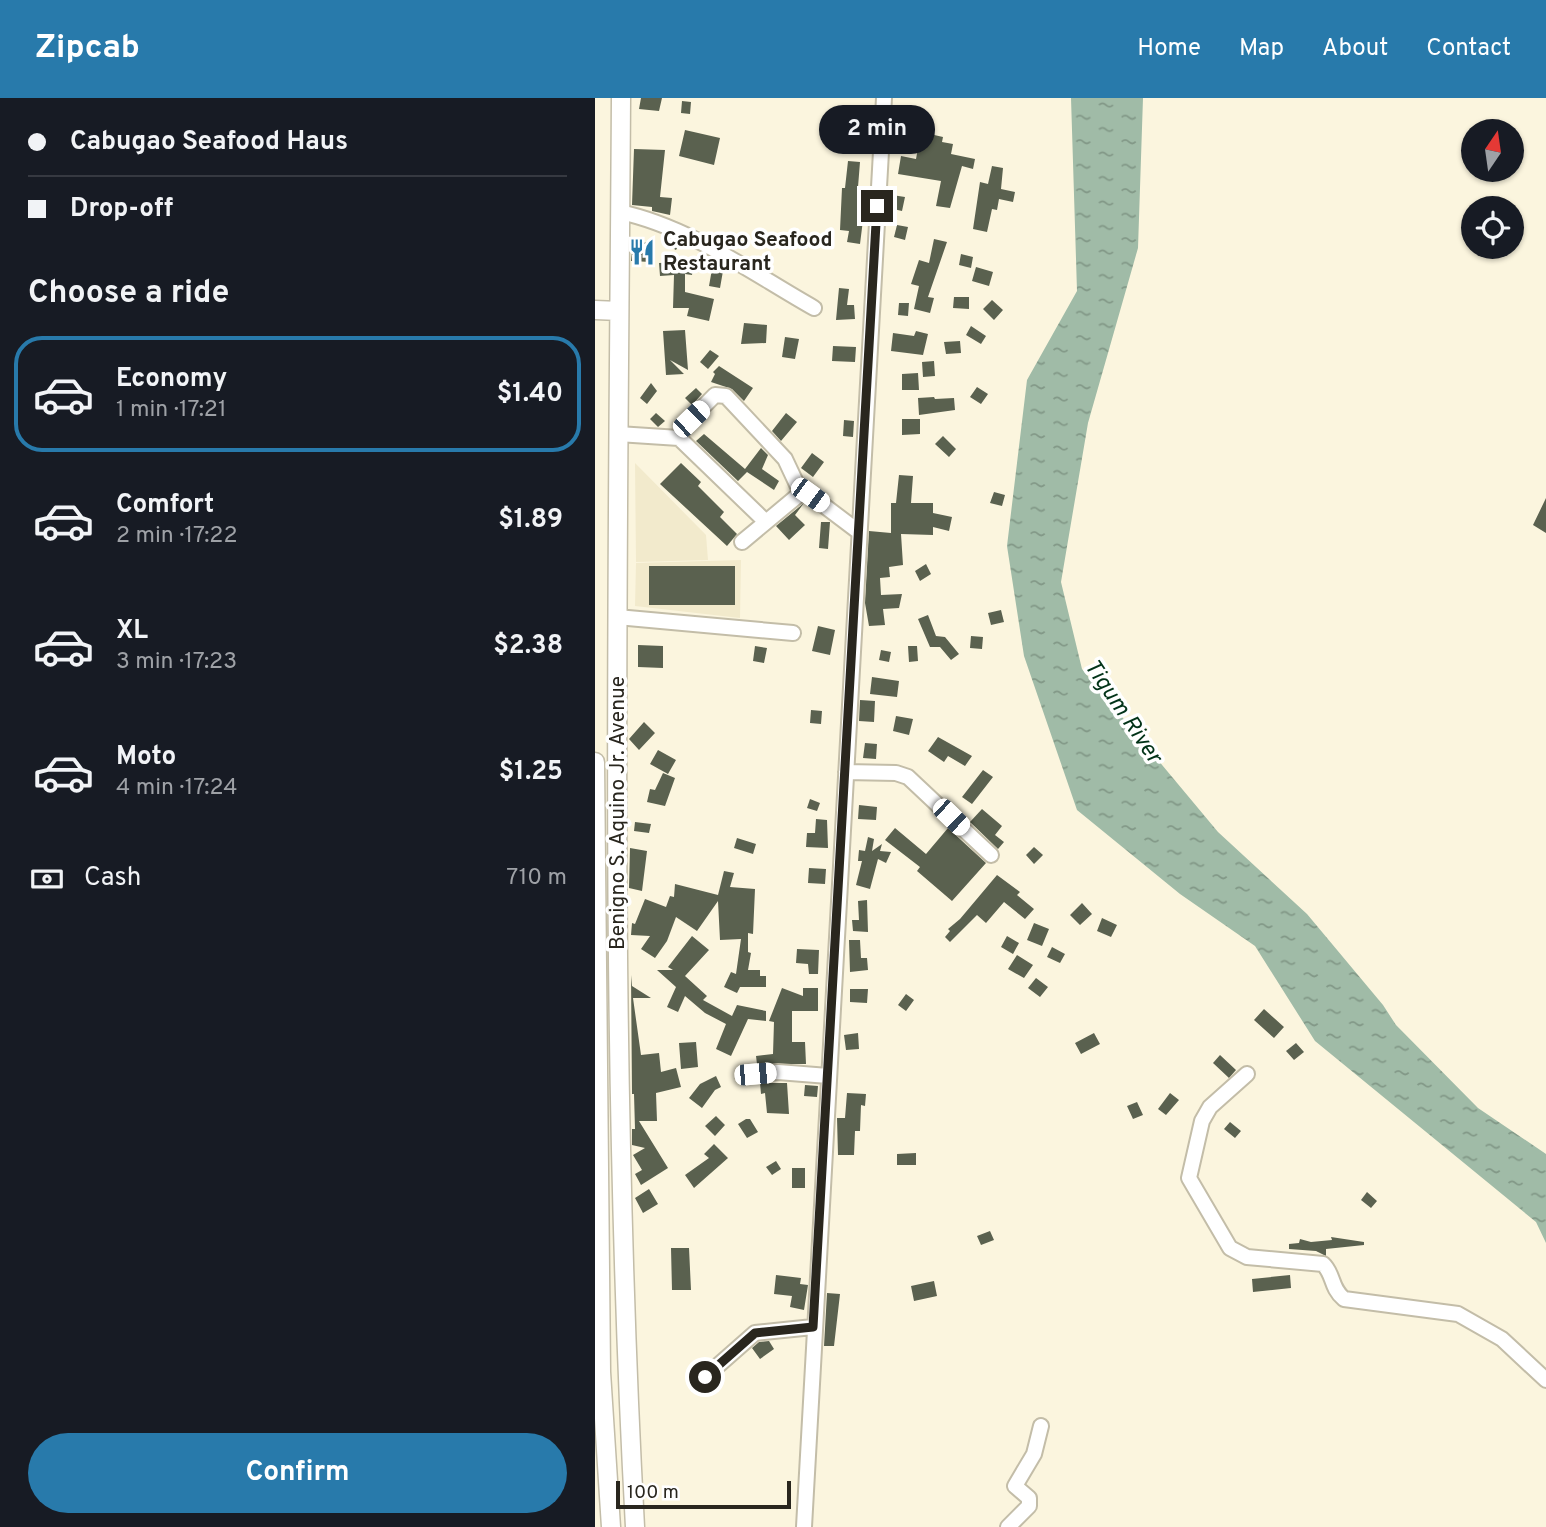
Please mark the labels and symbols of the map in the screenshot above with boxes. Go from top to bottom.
callout: 2 min [819,105,935,154]
north arrow [1461,119,1524,182]
route end [861,190,893,222]
place label: Cabugao Seafood Restaurant [663,227,833,278]
restaurant icon: Cabugao Seafood Restaurant [627,237,657,267]
car [669,397,714,441]
car [787,474,834,516]
water label: Tigum River [1076,654,1169,772]
street label: Benigno S. Aquino Jr. Avenue [605,676,632,950]
car [929,795,974,839]
car [734,1062,777,1086]
route start [689,1361,721,1393]
scale bar [616,1478,791,1510]

